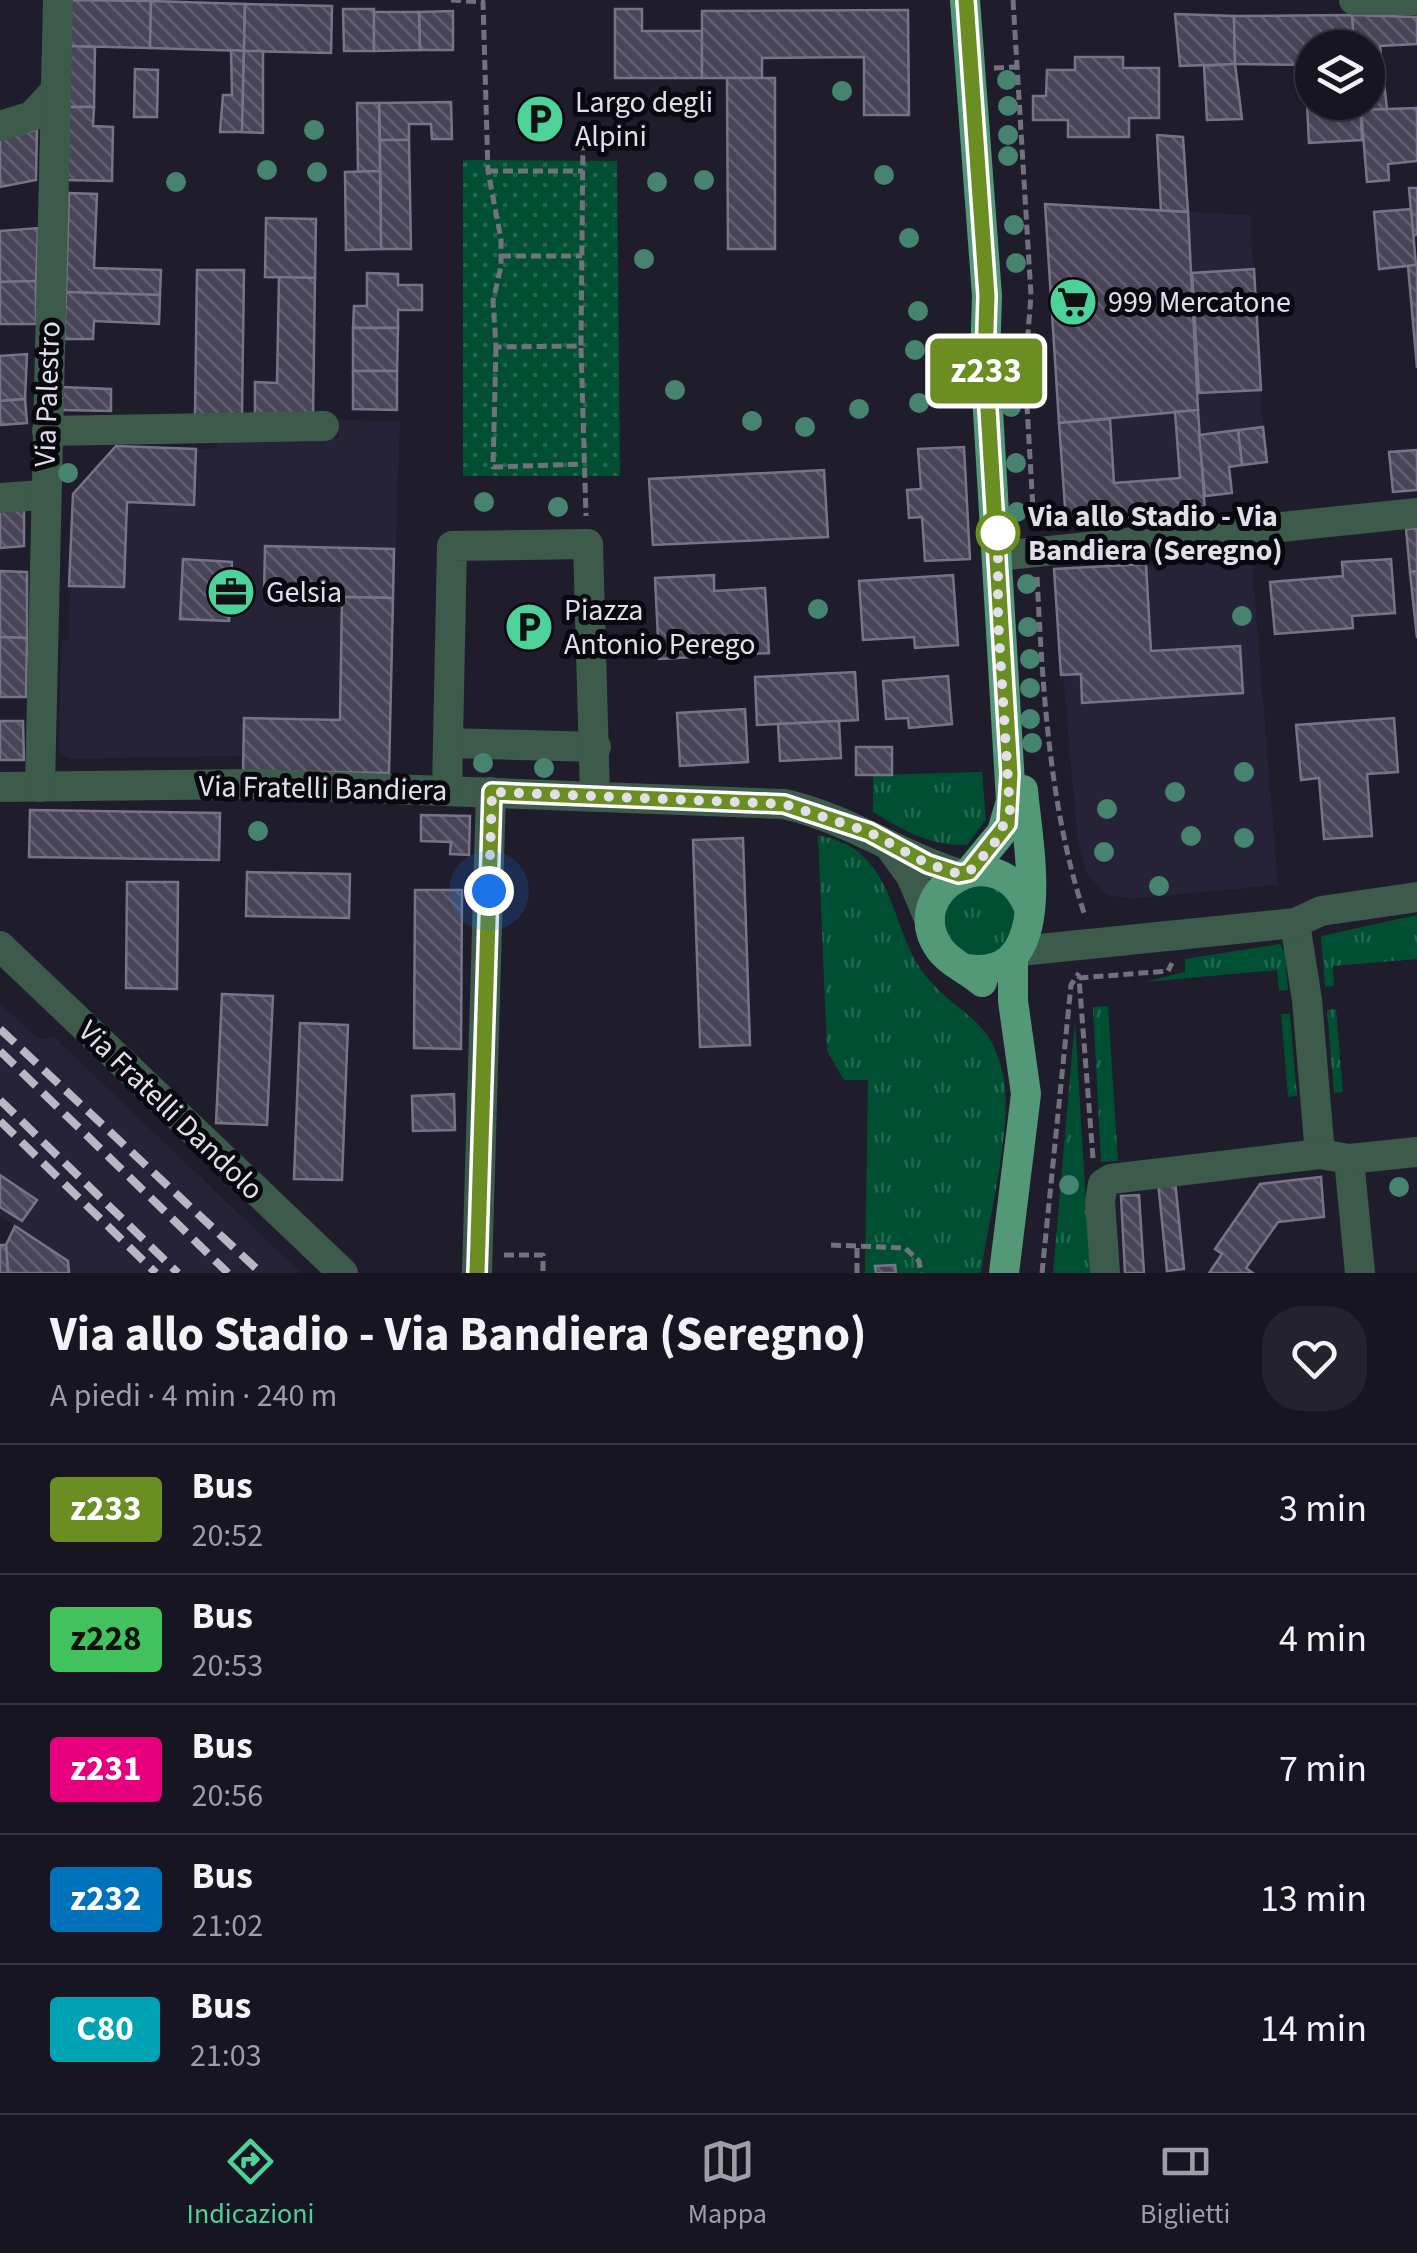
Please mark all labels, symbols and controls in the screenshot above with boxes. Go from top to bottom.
map controls [1295,30,1385,120]
button: layers [1295,30,1385,120]
place label: Largo degli Alpini [575,81,713,158]
parking icon: Largo degli Alpini [514,93,566,145]
supermarket icon: 999 Mercatone [1047,276,1099,328]
place label: 999 Mercatone [1108,281,1291,324]
street label: Via Palestro [23,320,72,468]
line badge: z233 [916,338,1056,404]
text: z233 [950,346,1022,396]
place label: Via allo Stadio - Via Bandiera (Seregno) [1027,495,1283,572]
marker: Via allo Stadio - Via Bandiera (Seregno) [977,512,1019,554]
office icon: Gelsia [205,566,257,618]
place label: Gelsia [266,571,342,614]
place label: Piazza Antonio Perego [564,589,756,666]
parking icon: Piazza Antonio Perego [503,601,555,653]
street label: Via Fratelli Bandiera [198,765,448,812]
your location [464,866,514,916]
street label: Via Fratelli Dandolo [68,1011,273,1210]
text: Via allo Stadio - Via Bandiera (Seregno) [50,1301,867,1369]
button: heart [1262,1306,1367,1411]
text: A piedi · 4 min · 240 m [50,1373,337,1419]
text: Bus [192,1459,253,1513]
text: 3 min [1279,1482,1367,1536]
text: z233 [70,1484,142,1534]
text: 20:52 [192,1513,263,1559]
text: Bus [192,1589,253,1643]
text: 4 min [1279,1612,1367,1666]
text: z228 [70,1614,142,1664]
text: 20:53 [192,1643,263,1689]
text: Bus [192,1719,253,1773]
text: 7 min [1279,1742,1367,1796]
text: z231 [70,1744,142,1794]
text: 20:56 [192,1773,263,1819]
text: Bus [192,1849,253,1903]
text: 13 min [1260,1872,1367,1926]
text: z232 [70,1874,142,1924]
text: 21:02 [192,1903,263,1949]
text: Bus [190,1979,251,2033]
text: 14 min [1260,2002,1367,2056]
text: C80 [76,2004,134,2054]
text: 21:03 [190,2033,262,2079]
tab: Indicazioni [187,2134,314,2234]
tab: Mappa [688,2134,767,2234]
tab: Biglietti [1140,2134,1230,2234]

